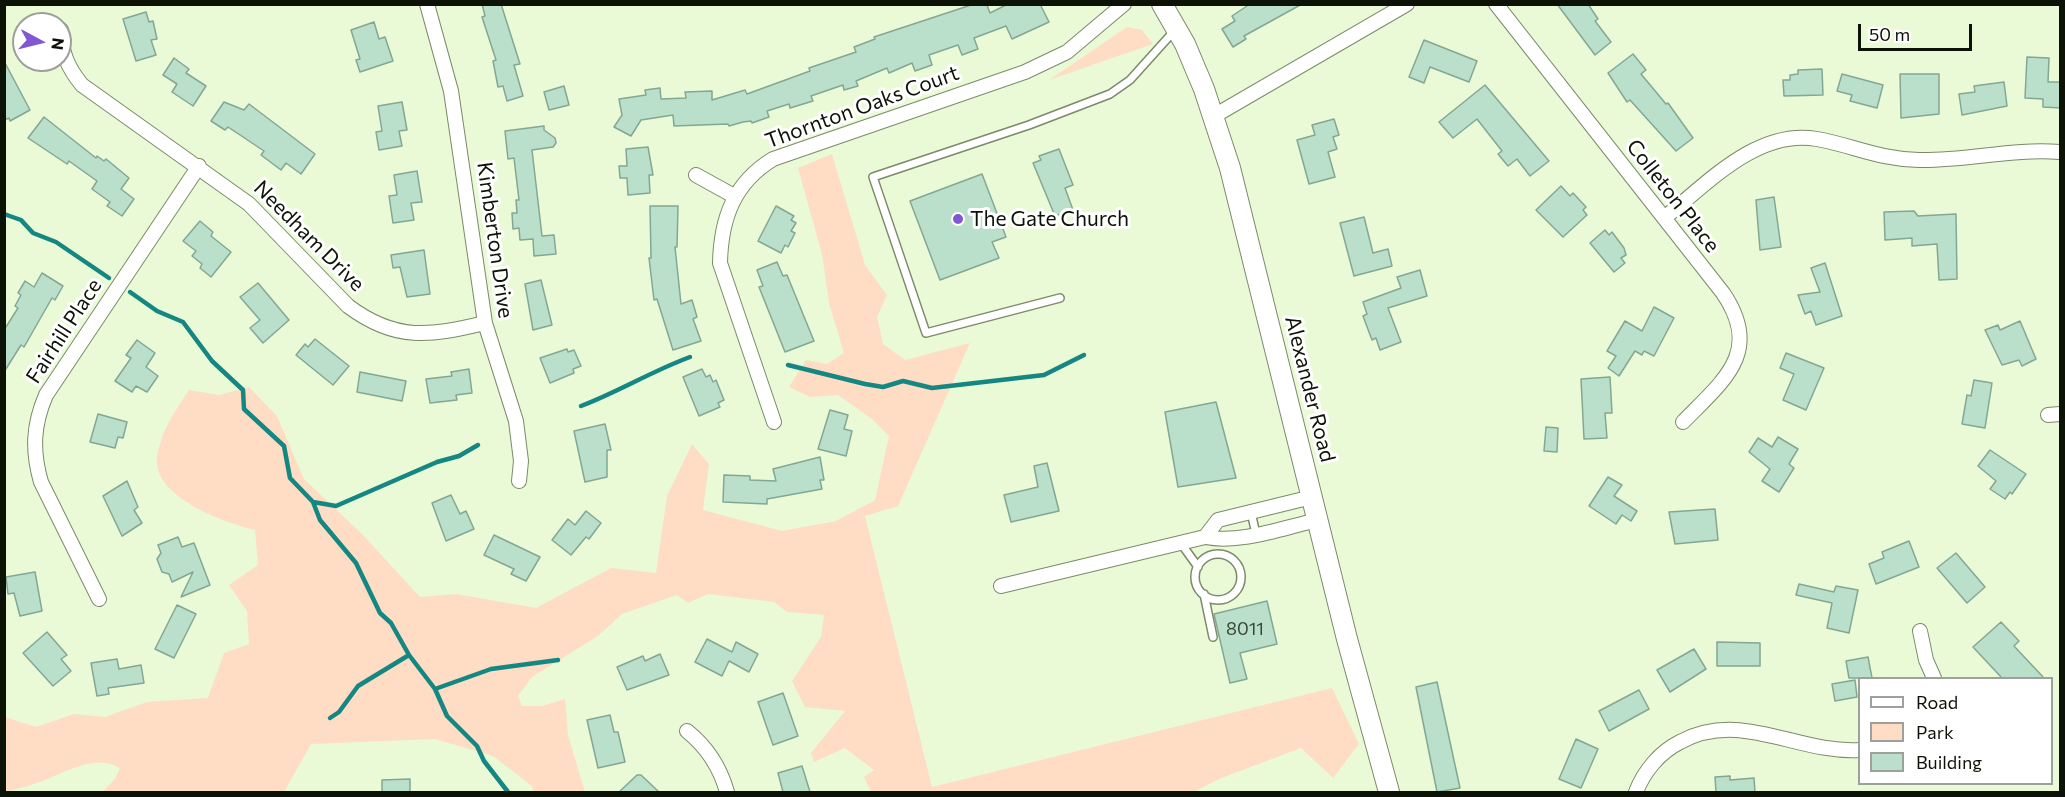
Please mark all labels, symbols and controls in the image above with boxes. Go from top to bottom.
north arrow [12,12,72,72]
scale bar [1861,12,1975,50]
text: 50 m [1869,23,1910,45]
text: N [48,37,69,51]
street label: Thornton Oaks Court [762,60,962,154]
street label: Colleton Place [1621,134,1725,258]
street label: Kimberton Drive [472,160,518,320]
street label: Needham Drive [248,175,370,297]
place label: The Gate Church [970,206,1129,232]
marker: The Gate Church [951,212,965,226]
street label: Fairhill Place [21,274,107,388]
street label: Alexander Road [1280,313,1340,465]
house number: 8011 [1226,618,1264,640]
legend [1858,677,2053,785]
text: Road [1916,691,1958,713]
text: Park [1916,721,1954,743]
text: Building [1916,751,1982,773]

